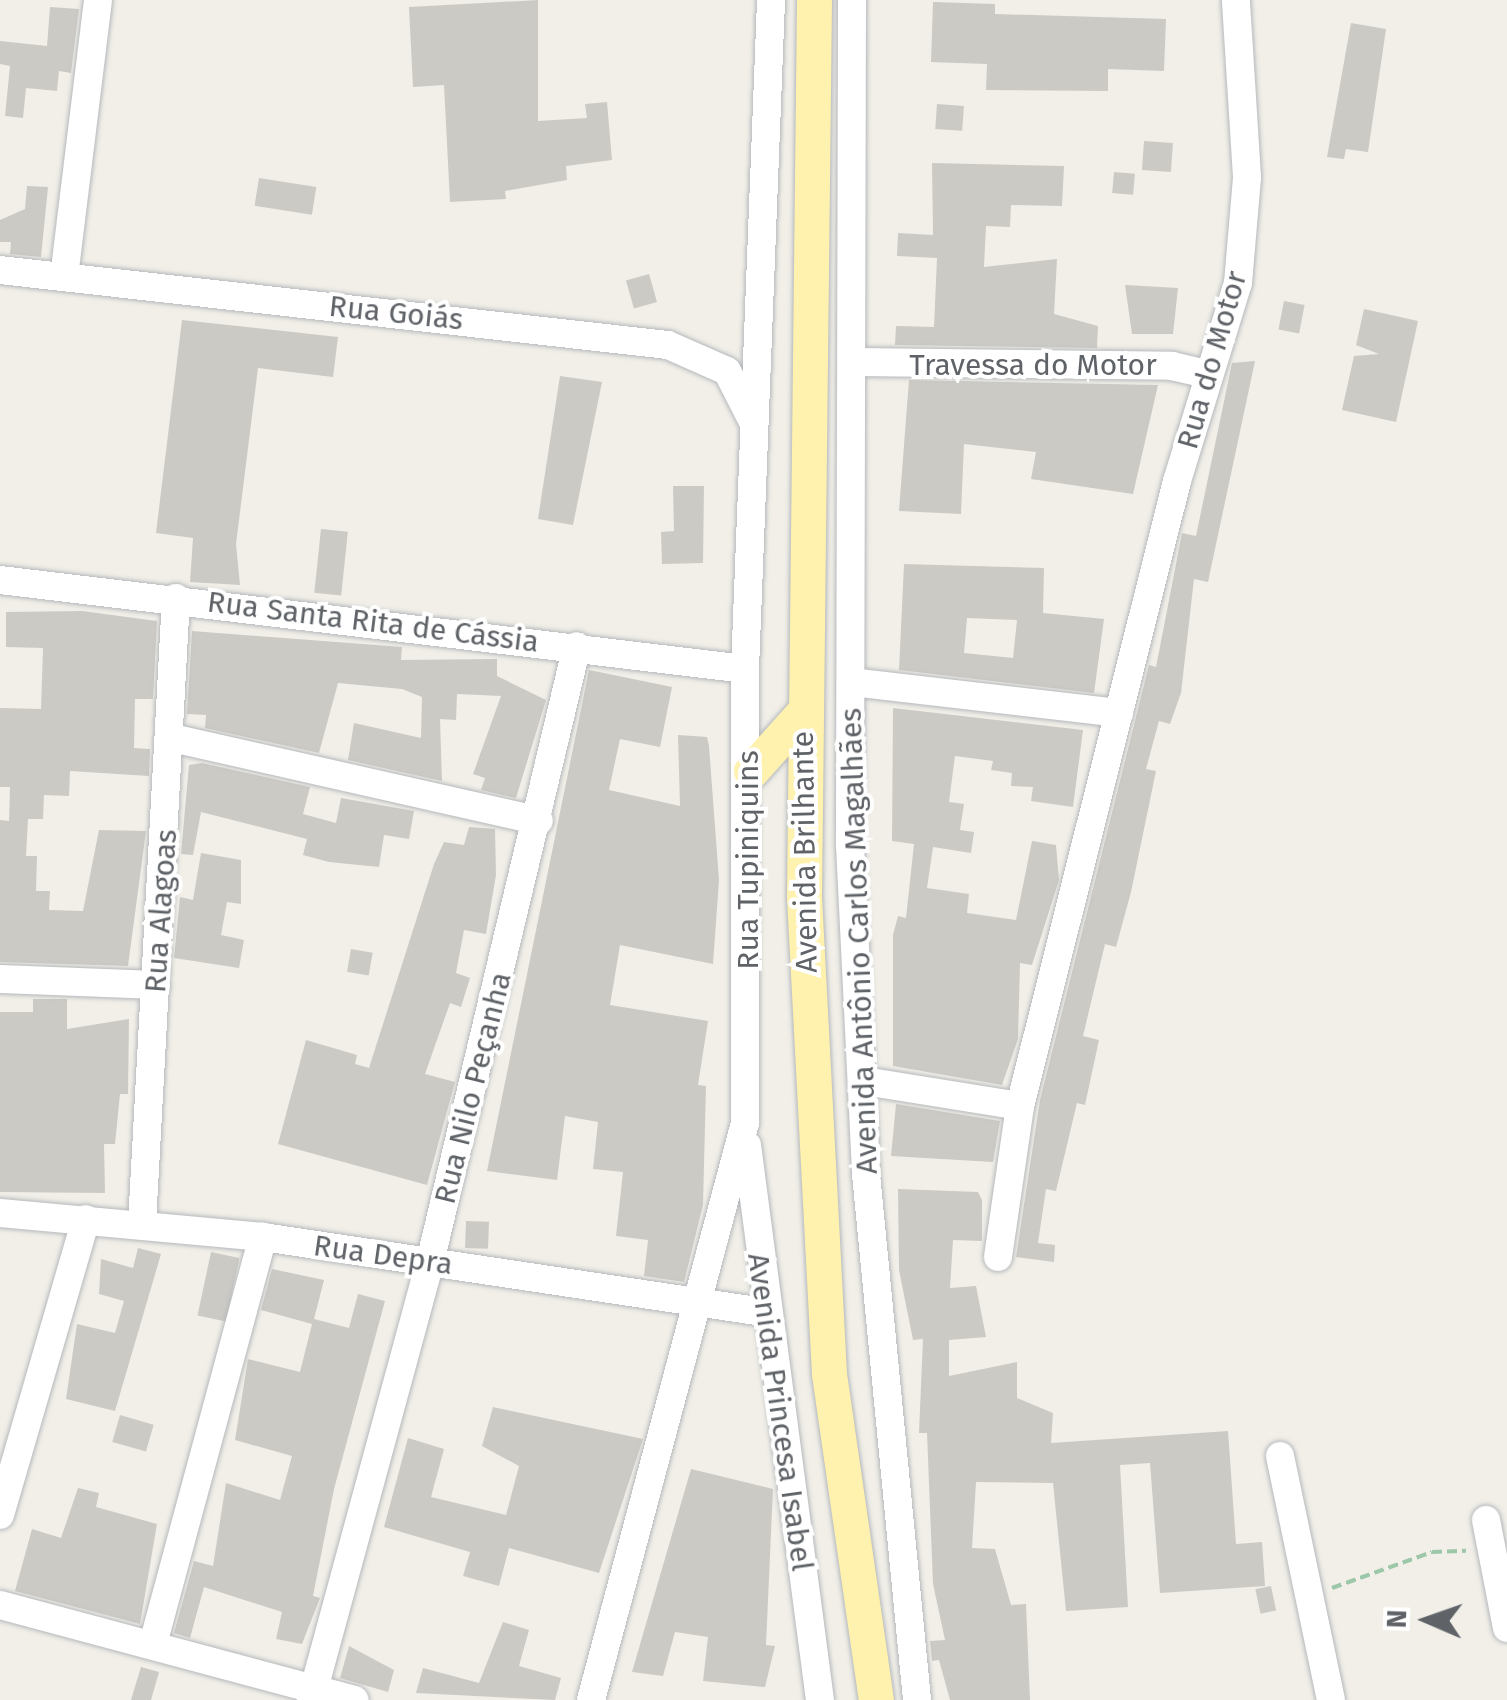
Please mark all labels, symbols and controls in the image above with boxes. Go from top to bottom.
street label: Rua do Motor [1169,267,1255,453]
street label: Rua Goiás [327,288,465,338]
street label: Travessa do Motor [909,347,1157,383]
street label: Rua Santa Rita de Cássia [205,584,541,660]
street label: Avenida Antônio Carlos Magalhães [833,707,885,1175]
street label: Avenida Brilhante [785,731,825,973]
street label: Rua Tupiniquins [730,750,766,970]
street label: Rua Alagoas [137,828,185,994]
street label: Rua Nilo Peçanha [427,968,519,1208]
street label: Rua Depra [311,1227,455,1283]
street label: Avenida Princesa Isabel [740,1251,820,1573]
north arrow [1377,1570,1477,1670]
text: N [1380,1609,1413,1629]

